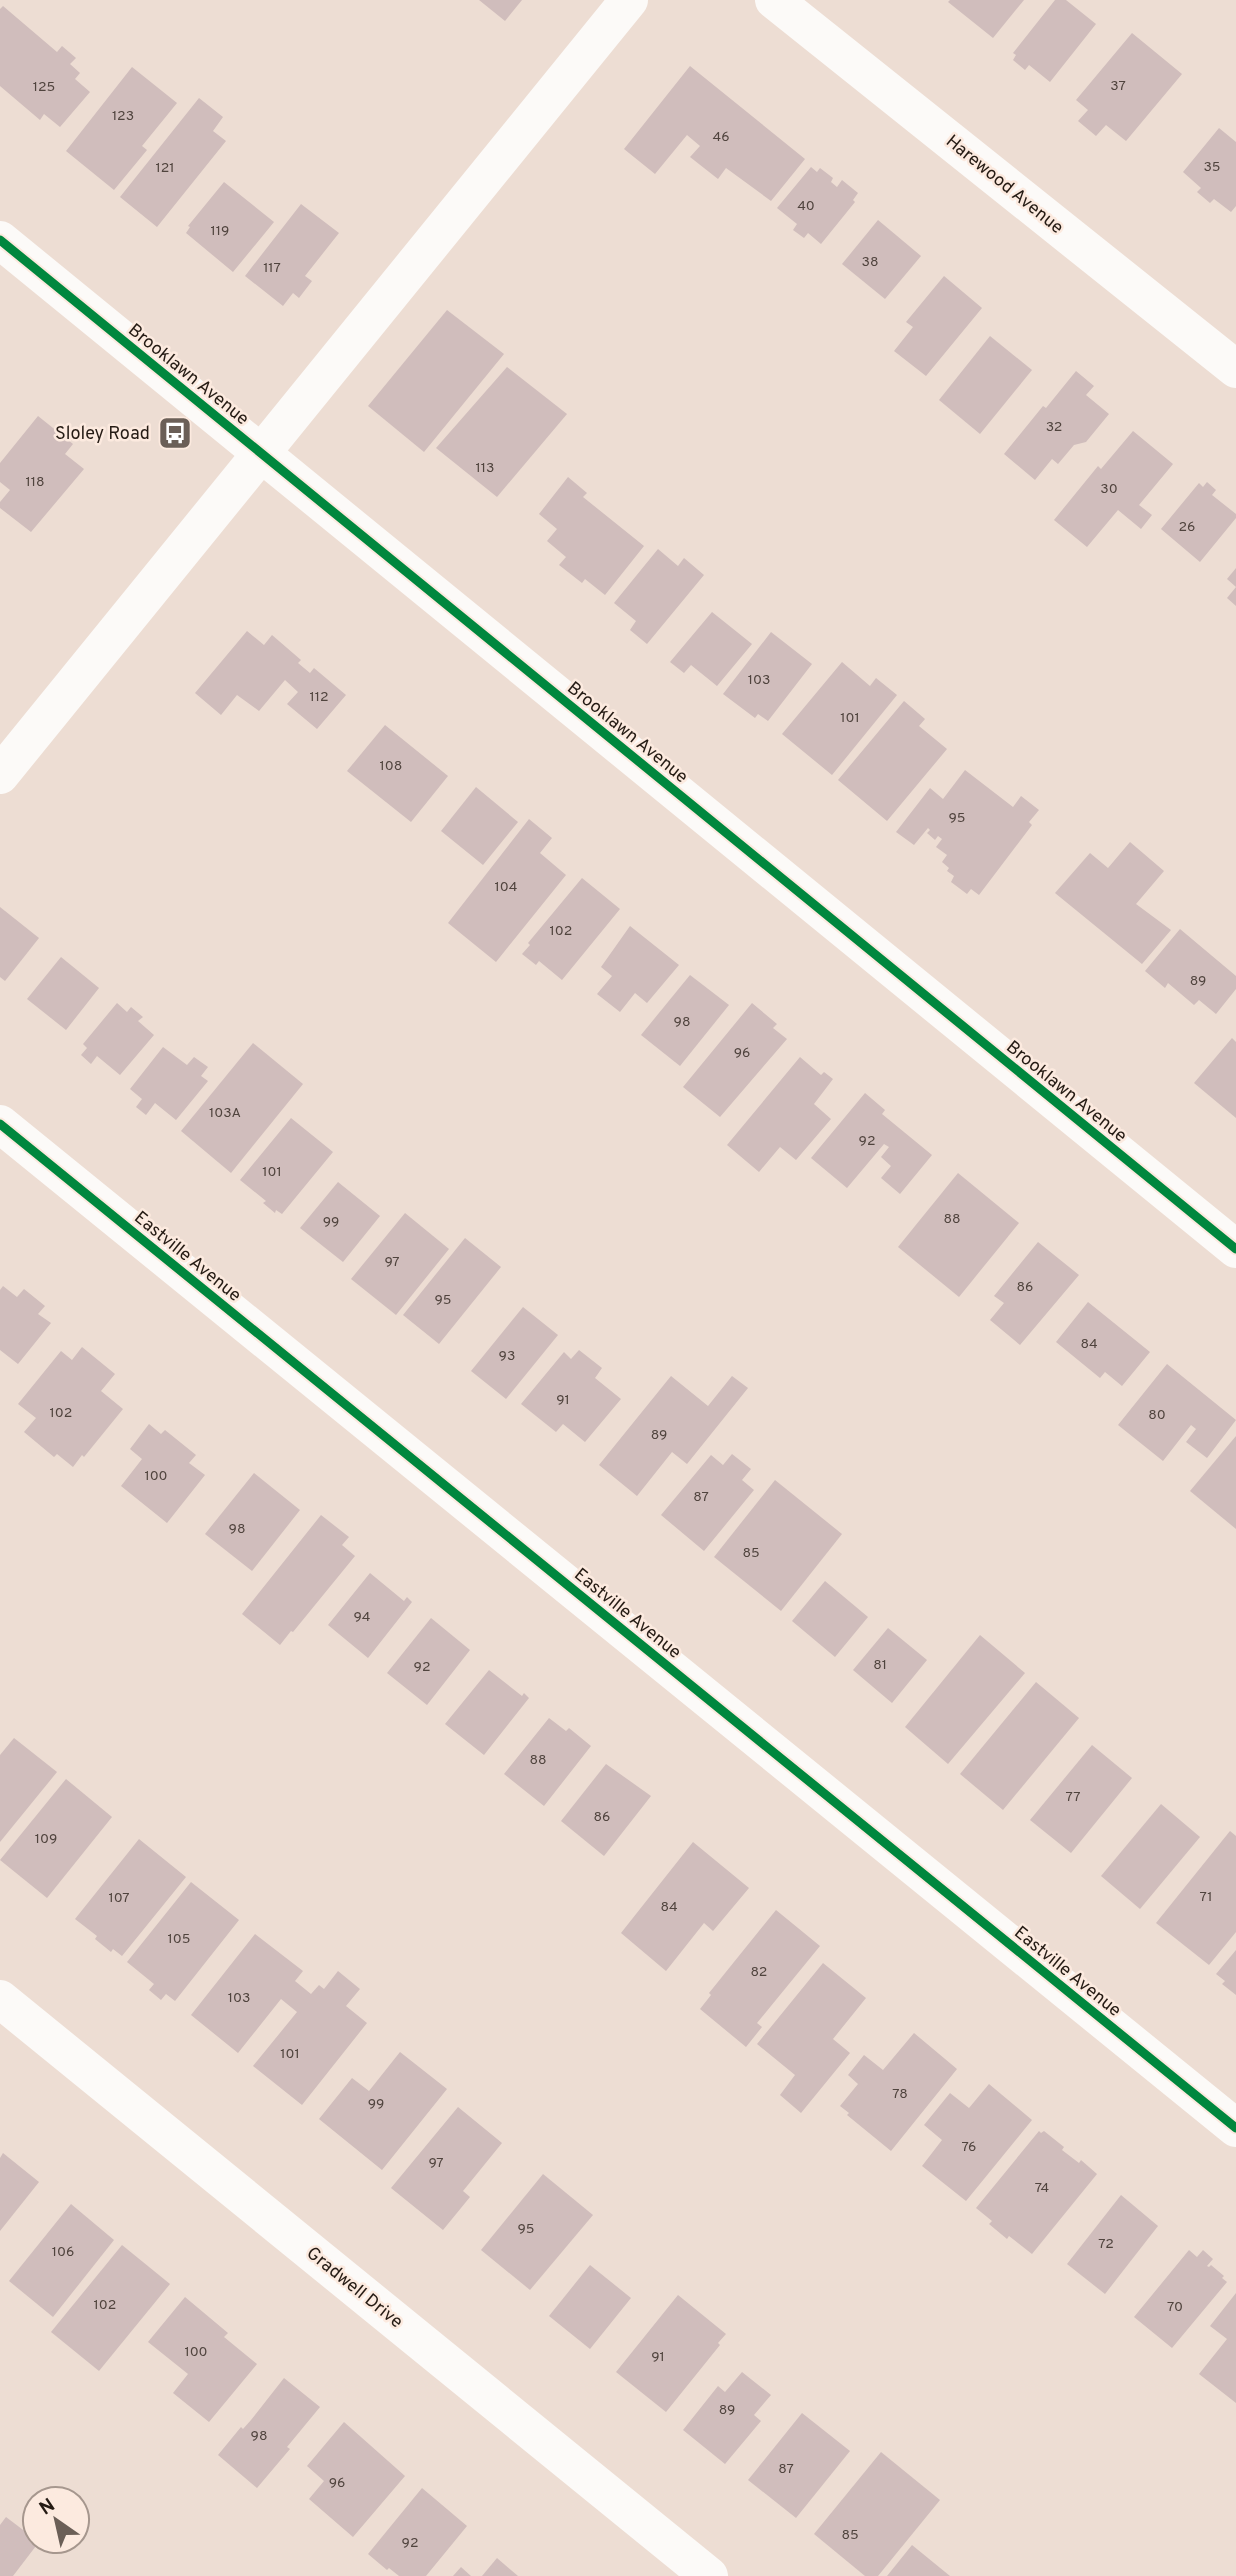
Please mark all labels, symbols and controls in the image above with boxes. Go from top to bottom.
house number: 37 [1110,78,1126,95]
house number: 125 [33,79,55,96]
house number: 123 [112,108,134,125]
house number: 46 [712,129,730,146]
street label: Harewood Avenue [940,131,1068,240]
house number: 35 [1203,159,1221,176]
house number: 121 [155,160,175,177]
house number: 40 [797,198,815,215]
house number: 119 [211,223,229,240]
house number: 38 [862,254,878,271]
house number: 117 [263,260,281,277]
street label: Brooklawn Avenue [123,319,253,431]
bus stop icon: Sloley Road [156,414,194,452]
house number: 32 [1046,419,1062,436]
place label: Sloley Road [55,423,150,446]
house number: 113 [476,460,494,477]
house number: 118 [26,474,45,491]
house number: 30 [1100,481,1118,498]
house number: 26 [1179,519,1195,536]
house number: 103 [748,672,770,689]
street label: Brooklawn Avenue [562,677,692,789]
house number: 112 [309,689,329,706]
house number: 101 [840,710,860,727]
house number: 108 [380,758,402,775]
house number: 95 [948,810,966,827]
house number: 104 [495,879,517,896]
house number: 102 [550,923,572,940]
house number: 89 [1190,973,1206,990]
house number: 98 [674,1014,690,1031]
street label: Brooklawn Avenue [1001,1036,1131,1148]
house number: 96 [734,1045,750,1062]
house number: 103A [209,1105,241,1122]
house number: 92 [859,1133,875,1150]
house number: 101 [262,1164,282,1181]
street label: Eastville Avenue [129,1207,245,1307]
house number: 88 [943,1211,961,1228]
house number: 99 [323,1214,339,1231]
house number: 97 [384,1254,400,1271]
house number: 86 [1017,1279,1033,1296]
house number: 95 [434,1292,452,1309]
house number: 84 [1080,1336,1098,1353]
house number: 93 [499,1348,515,1365]
house number: 91 [556,1392,570,1409]
house number: 102 [50,1405,72,1422]
house number: 80 [1148,1407,1166,1424]
house number: 89 [651,1427,667,1444]
house number: 100 [144,1468,168,1485]
house number: 87 [693,1489,709,1506]
house number: 98 [229,1521,245,1538]
house number: 85 [742,1545,760,1562]
street label: Eastville Avenue [569,1564,685,1664]
house number: 94 [353,1609,371,1626]
house number: 81 [873,1657,887,1674]
house number: 92 [414,1659,430,1676]
house number: 88 [529,1752,547,1769]
house number: 77 [1065,1789,1081,1806]
house number: 86 [594,1809,610,1826]
house number: 109 [35,1831,57,1848]
house number: 71 [1200,1889,1212,1906]
house number: 107 [108,1890,130,1907]
house number: 84 [660,1899,678,1916]
street label: Eastville Avenue [1009,1922,1125,2022]
house number: 105 [168,1931,190,1948]
house number: 82 [751,1964,767,1981]
house number: 103 [228,1990,250,2007]
house number: 101 [280,2046,300,2063]
house number: 78 [892,2086,908,2103]
house number: 99 [368,2096,384,2113]
house number: 76 [962,2139,976,2156]
house number: 97 [428,2155,444,2172]
house number: 74 [1035,2180,1049,2197]
house number: 95 [517,2221,535,2238]
house number: 72 [1098,2236,1114,2253]
street label: Gradwell Drive [301,2242,407,2334]
house number: 106 [52,2244,74,2261]
house number: 102 [94,2297,116,2314]
house number: 70 [1167,2299,1183,2316]
house number: 100 [184,2344,208,2361]
house number: 91 [651,2349,665,2366]
house number: 89 [719,2402,735,2419]
house number: 98 [251,2428,267,2445]
house number: 87 [778,2461,794,2478]
house number: 96 [329,2475,345,2492]
north arrow [21,2485,91,2555]
text: N [35,2494,60,2521]
house number: 85 [841,2527,859,2544]
house number: 92 [402,2535,418,2552]

